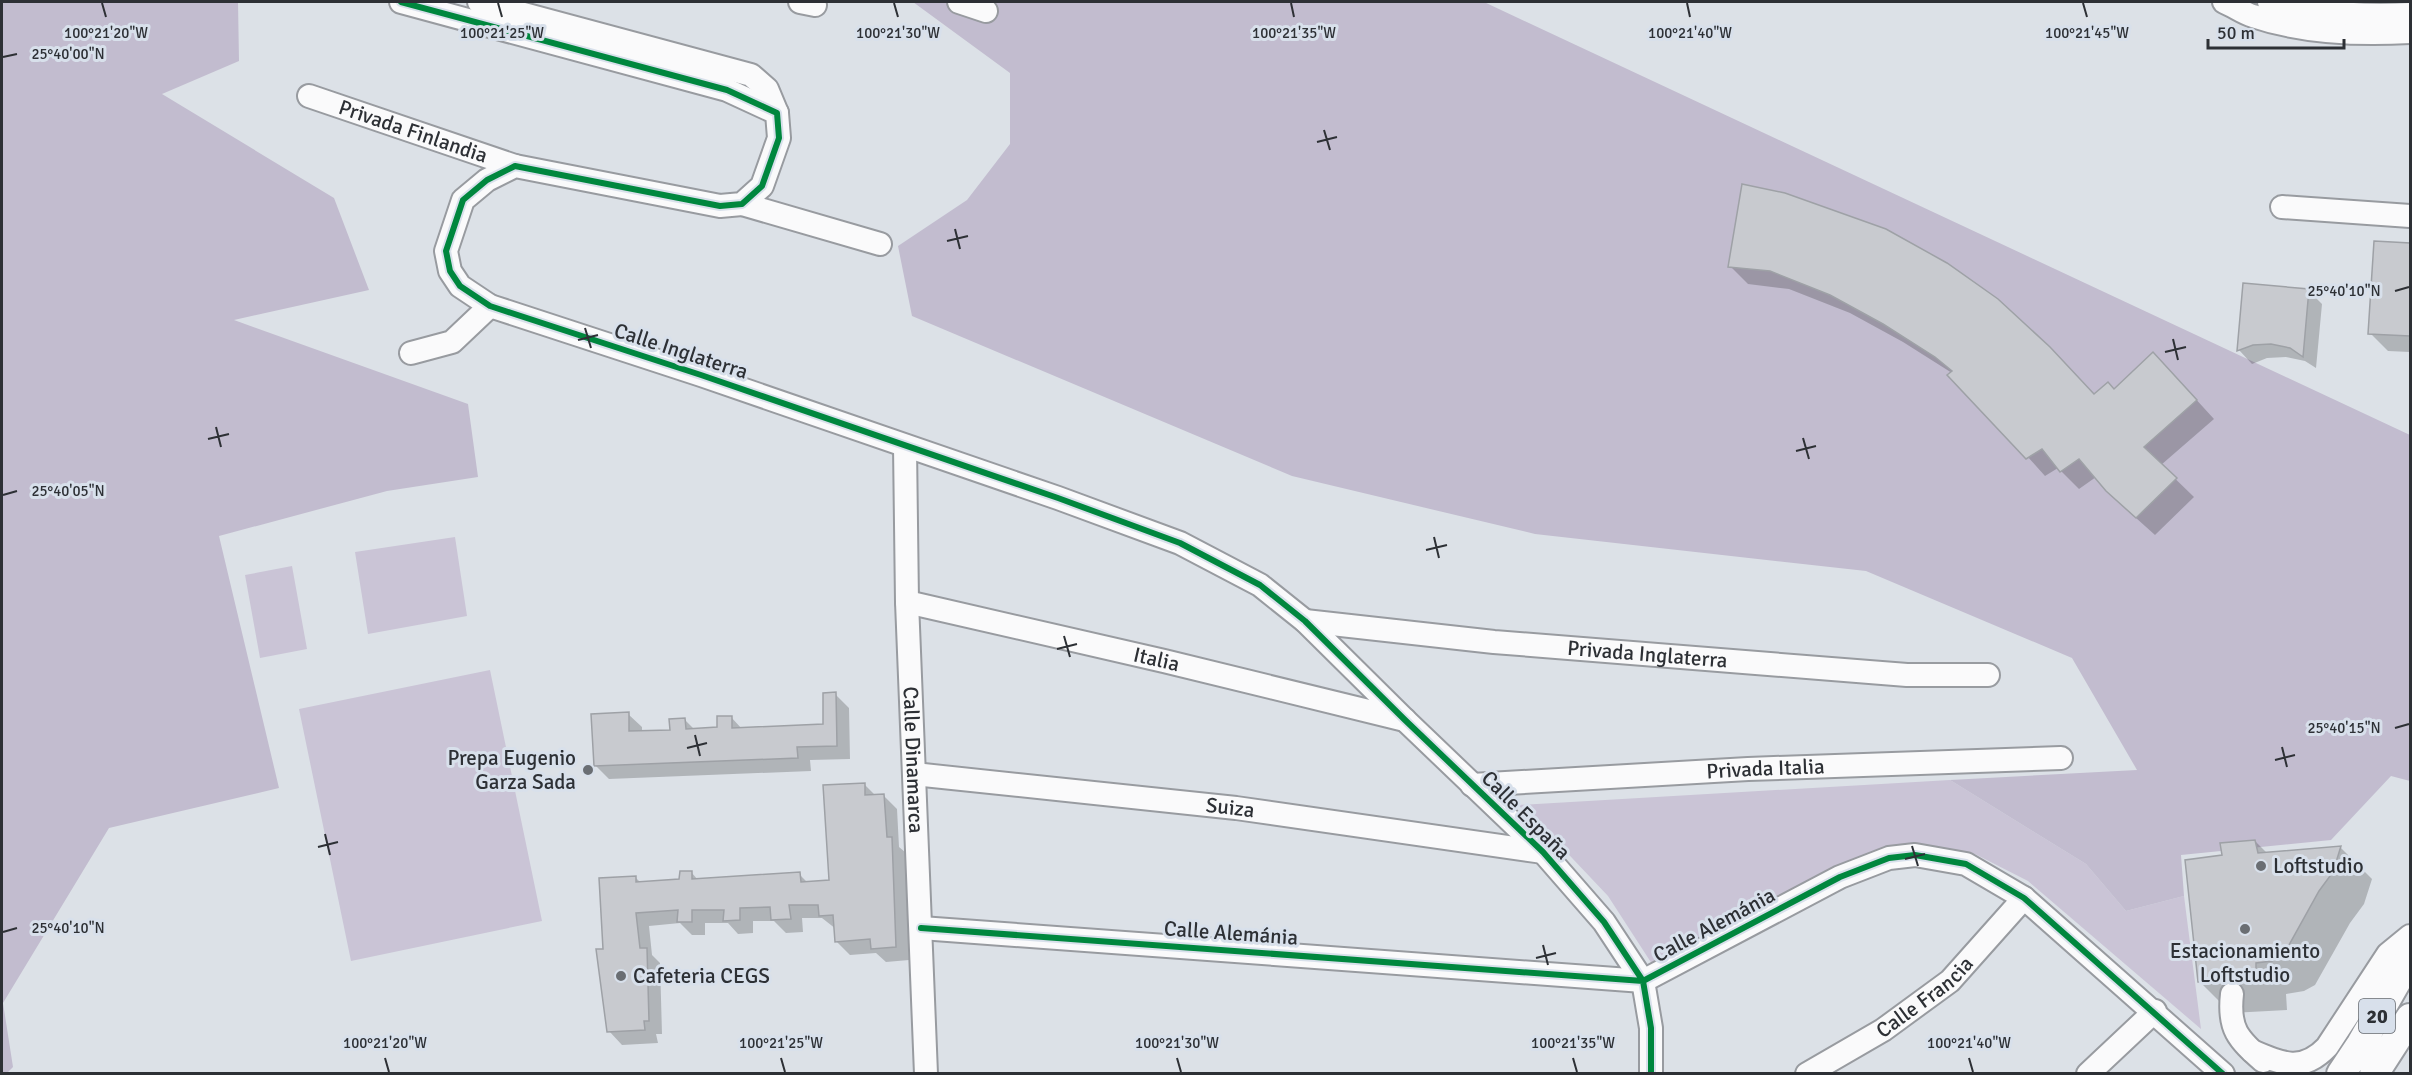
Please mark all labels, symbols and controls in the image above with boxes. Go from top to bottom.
scale bar [2208,12,2344,50]
text: 50 m [2217,22,2255,44]
text: 100°21'20"W [64,24,148,42]
text: 100°21'25"W [460,24,544,42]
text: 100°21'30"W [856,24,940,42]
text: 100°21'35"W [1252,24,1336,42]
text: 100°21'40"W [1648,24,1732,42]
text: 100°21'45"W [2045,24,2129,42]
text: 25°40'00"N [31,45,105,63]
street label: Privada Finlandia [335,94,491,169]
text: 25°40'10"N [2307,282,2381,300]
street label: Calle Inglaterra [611,317,751,385]
text: 25°40'05"N [31,482,105,500]
street label: Privada Inglaterra [1566,635,1728,674]
street label: Italia [1131,641,1182,677]
street label: Calle Dinamarca [897,686,929,834]
text: 25°40'15"N [2307,719,2381,737]
place label: Prepa Eugenio Garza Sada [447,745,576,795]
street label: Privada Italia [1706,753,1825,784]
marker: Prepa Eugenio Garza Sada [581,763,595,777]
street label: Calle España [1476,765,1576,865]
street label: Suiza [1205,792,1256,824]
place label: Loftstudio [2273,853,2364,879]
marker: Loftstudio [2254,859,2268,873]
street label: Calle Alemánia [1649,882,1779,968]
street label: Calle Alemánia [1163,915,1299,951]
text: 25°40'10"N [31,919,105,937]
marker: Estacionamiento Loftstudio [2238,922,2252,936]
place label: Estacionamiento Loftstudio [2170,938,2320,988]
street label: Calle Francia [1871,951,1979,1044]
place label: Cafeteria CEGS [633,963,770,989]
marker: Cafeteria CEGS [614,969,628,983]
road number: 20 [2359,999,2395,1033]
text: 100°21'20"W [343,1034,427,1052]
text: 100°21'25"W [739,1034,823,1052]
text: 100°21'30"W [1135,1034,1219,1052]
text: 100°21'35"W [1531,1034,1615,1052]
text: 100°21'40"W [1927,1034,2011,1052]

